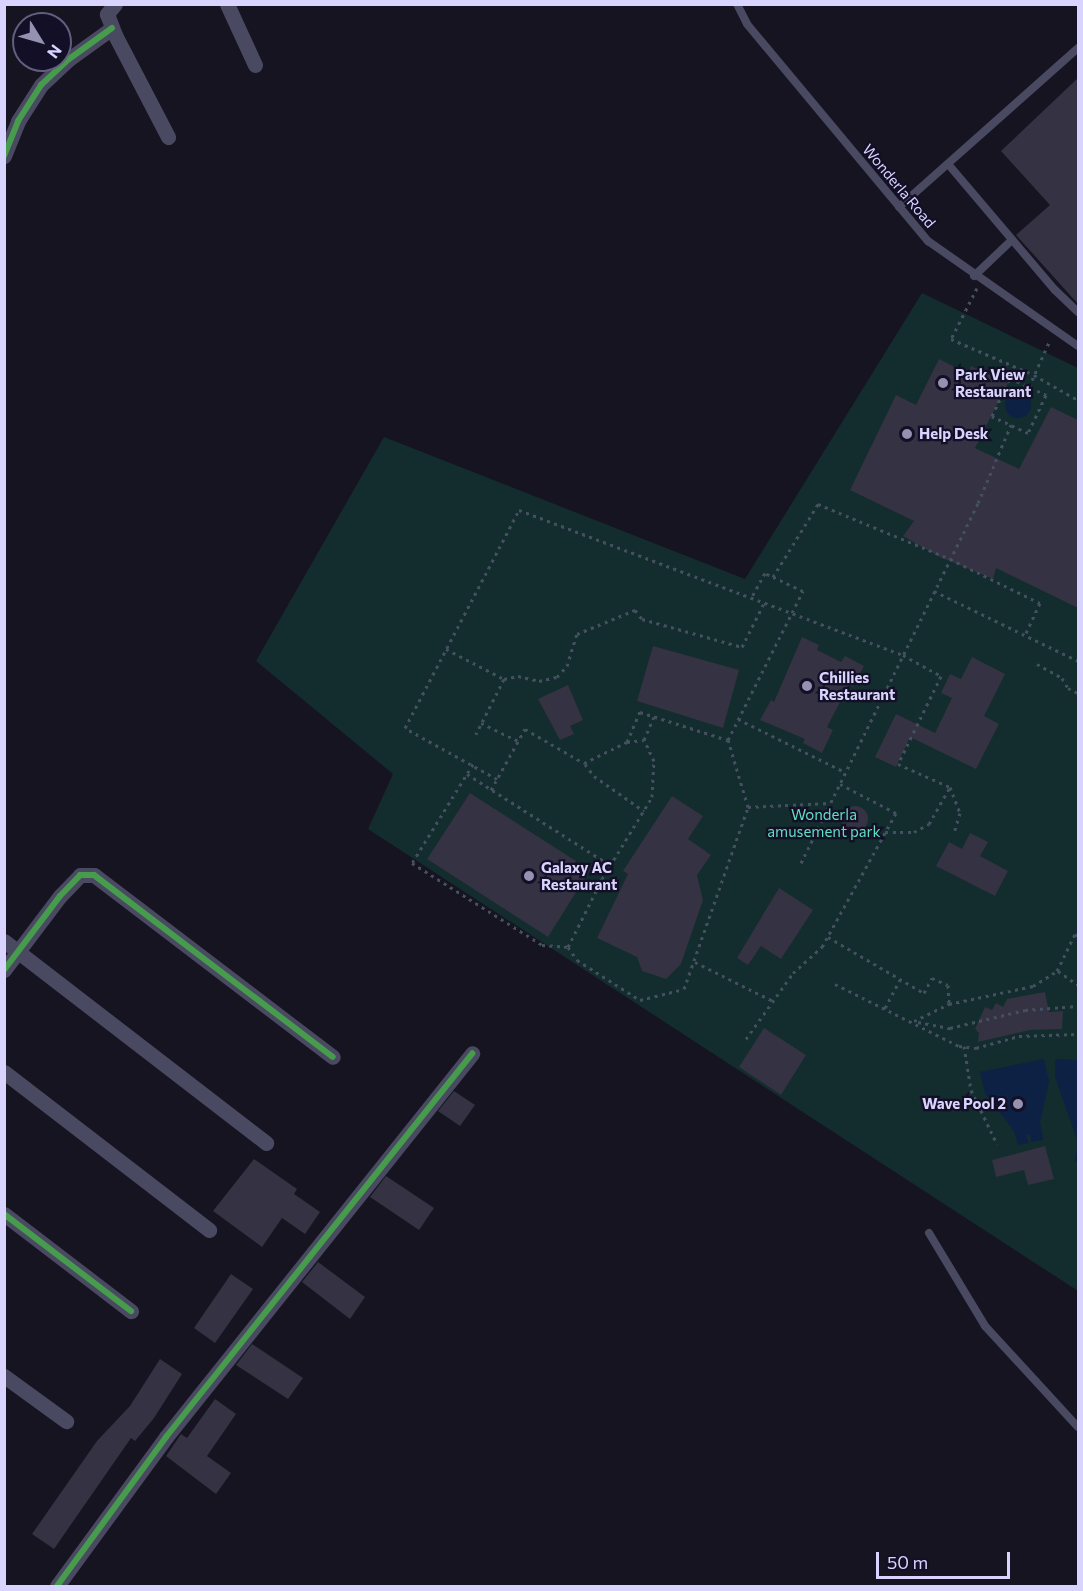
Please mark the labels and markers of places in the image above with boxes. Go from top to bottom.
place label: Park View Restaurant [955,365,1031,400]
marker: Park View Restaurant [936,376,950,390]
place label: Help Desk [919,425,988,443]
marker: Help Desk [900,427,914,441]
place label: Chillies Restaurant [819,668,895,703]
marker: Chillies Restaurant [800,679,814,693]
place label: Galaxy AC Restaurant [541,858,617,893]
marker: Galaxy AC Restaurant [522,869,536,883]
place label: Wave Pool 2 [922,1095,1006,1113]
marker: Wave Pool 2 [1011,1097,1025,1111]

